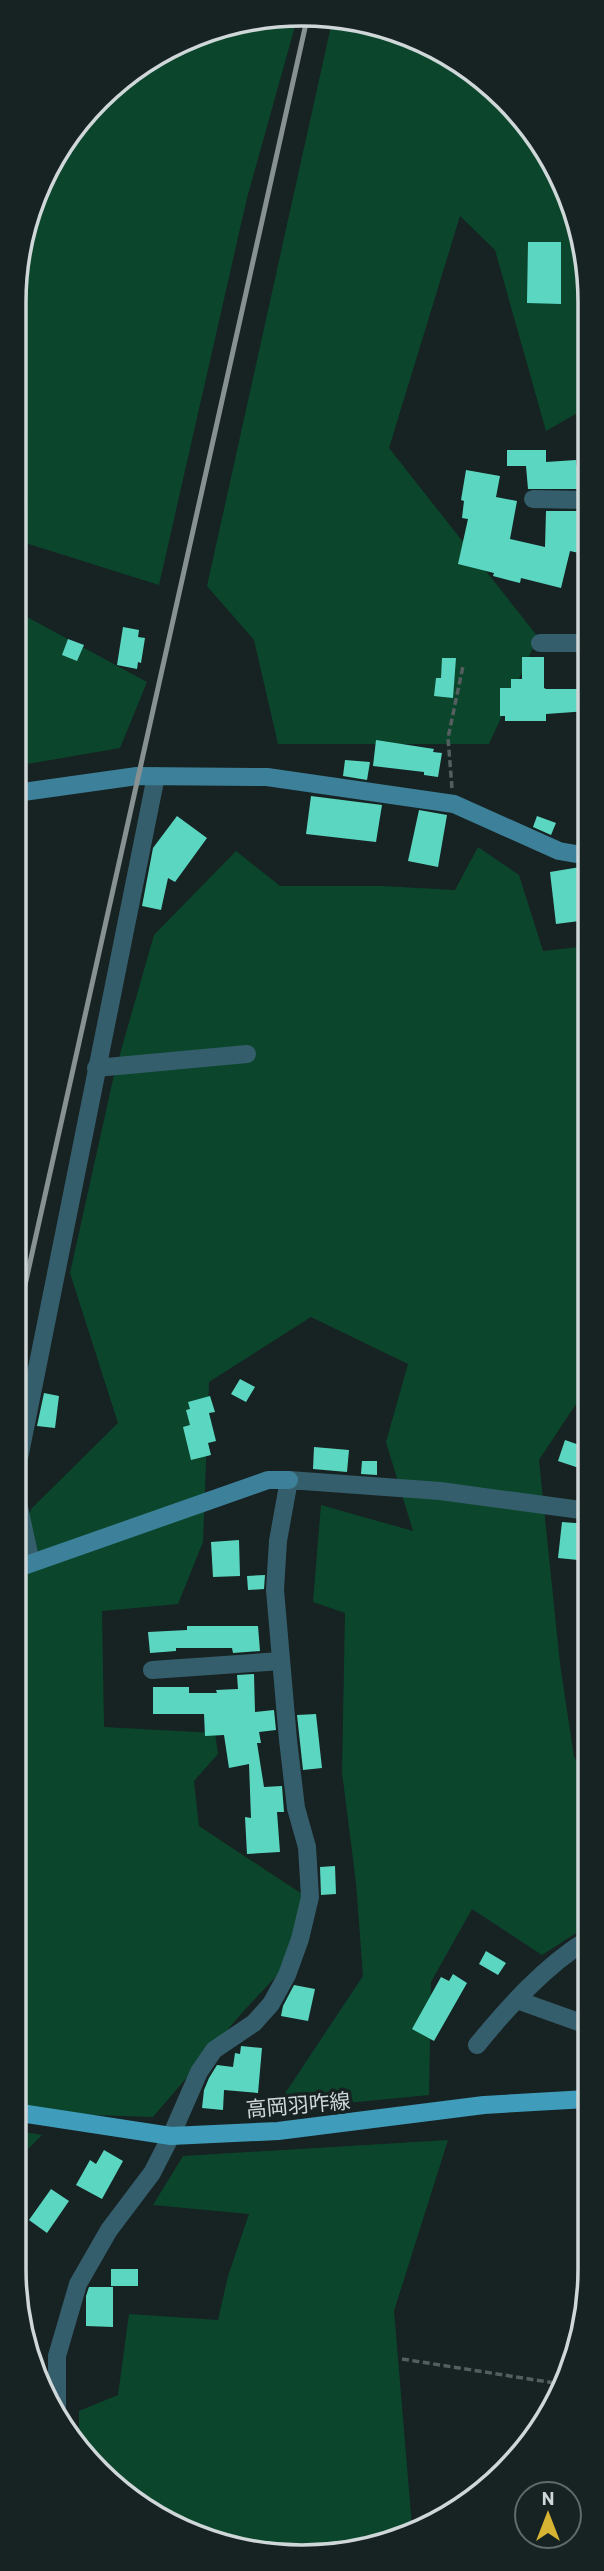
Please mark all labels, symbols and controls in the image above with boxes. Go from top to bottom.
street label: 高岡羽咋線 [245,2087,351,2121]
north arrow [513,2480,583,2550]
text: N [542,2486,554,2509]

